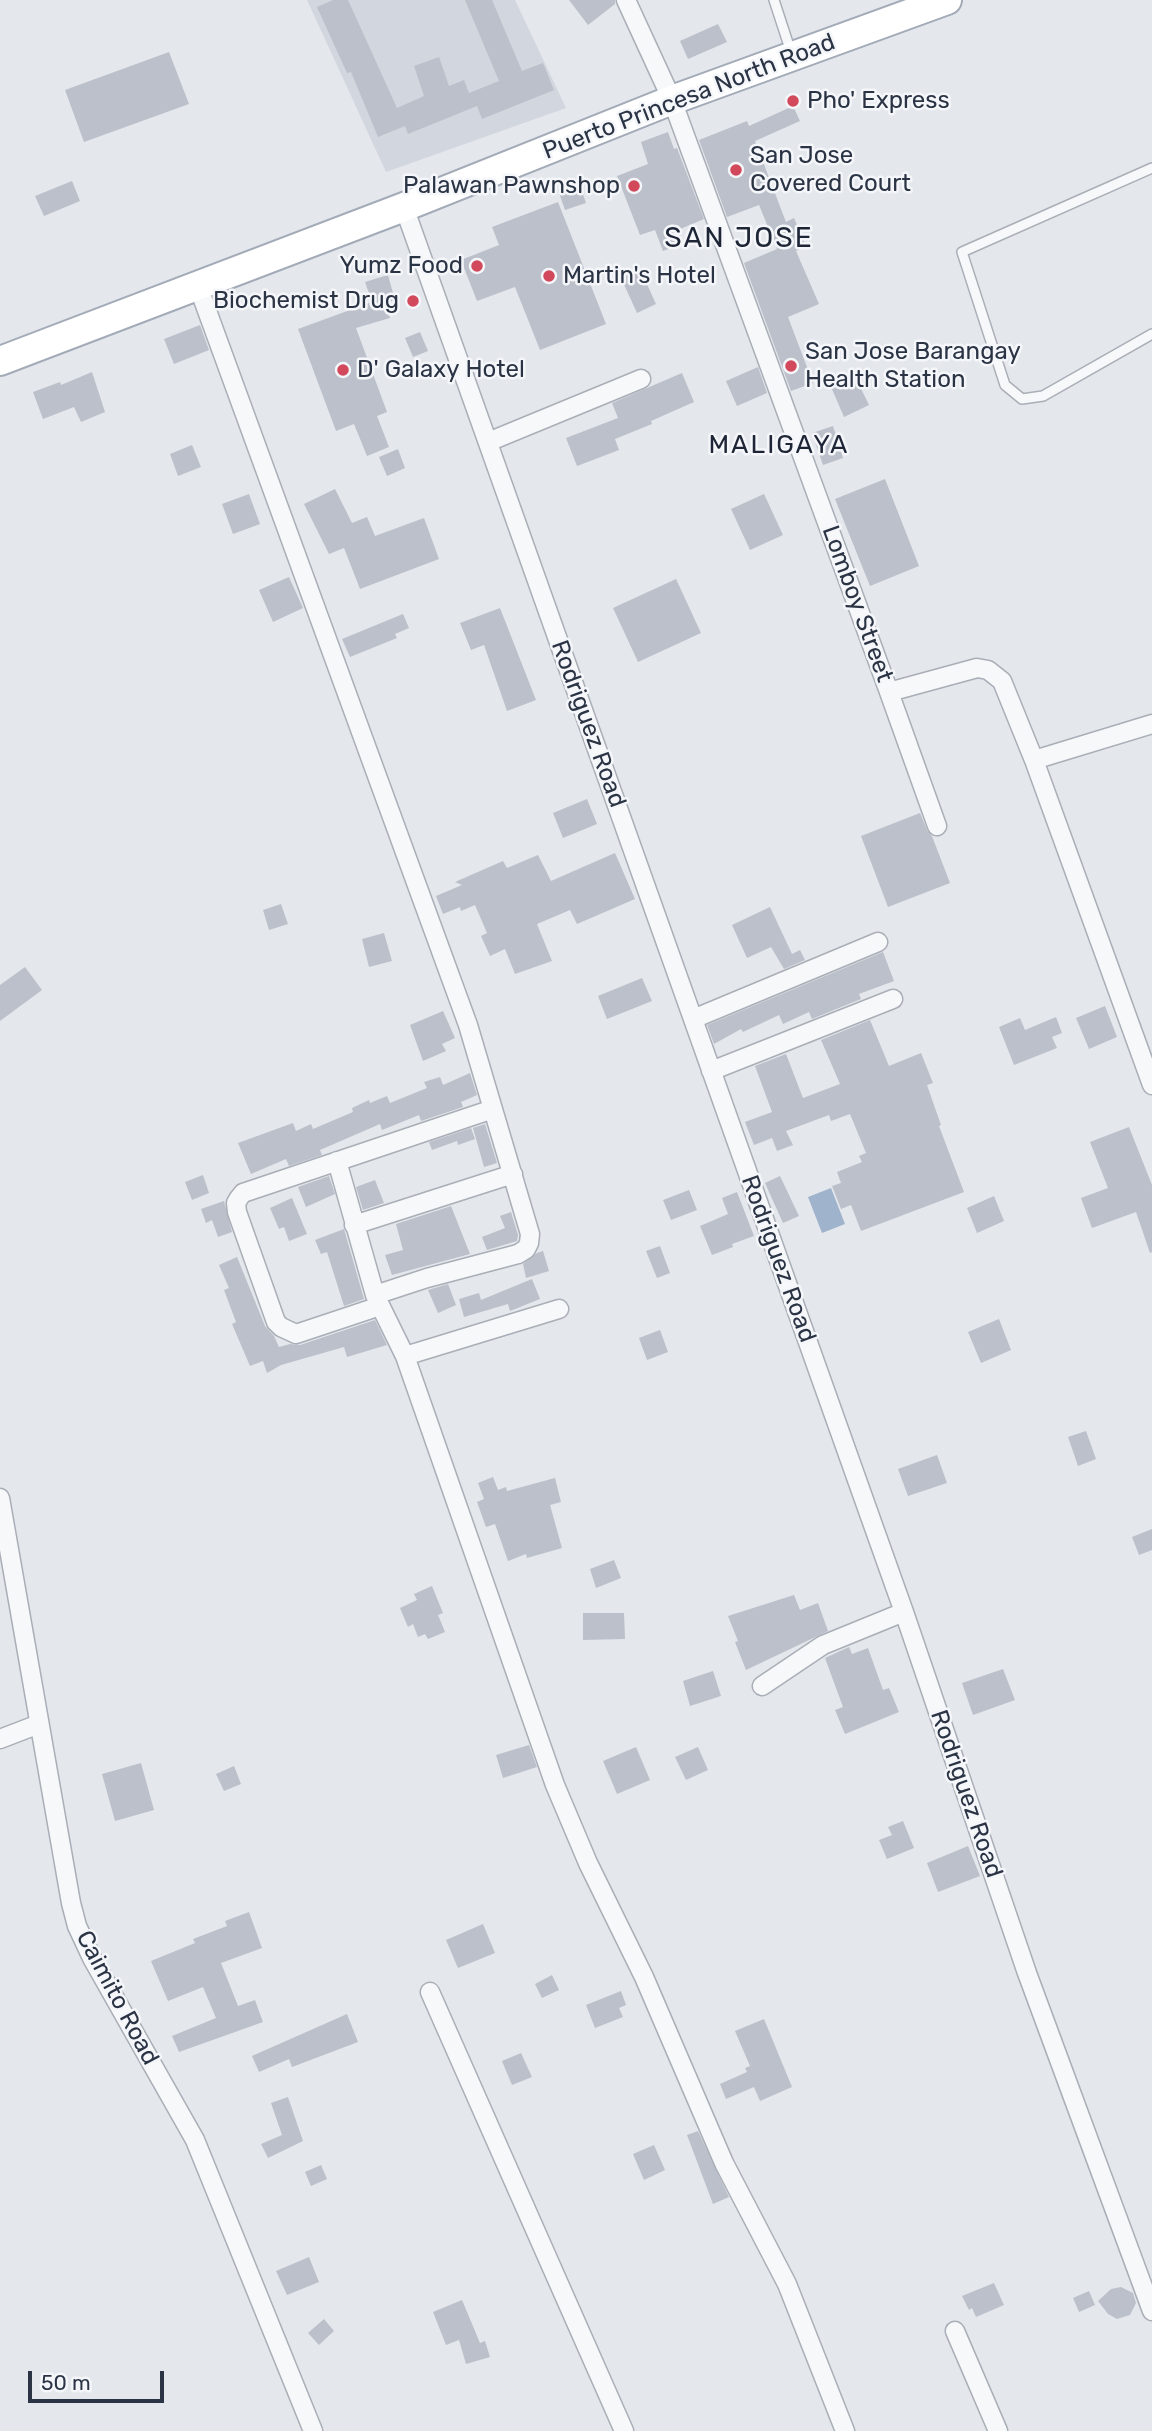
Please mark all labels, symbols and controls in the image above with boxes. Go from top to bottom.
street label: Puerto Princesa North Road [539,28,839,166]
place label: Pho' Express [807,87,950,115]
marker: Pho' Express [785,93,801,109]
place label: San Jose Covered Court [750,142,911,198]
marker: San Jose Covered Court [728,162,744,178]
place label: Palawan Pawnshop [403,172,620,200]
marker: Palawan Pawnshop [626,178,642,194]
district label: SAN JOSE [665,222,813,256]
place label: Yumz Food [340,252,463,280]
marker: Yumz Food [469,258,485,274]
place label: Martin's Hotel [563,262,716,290]
marker: Martin's Hotel [541,268,557,284]
place label: Biochemist Drug [213,287,399,315]
marker: Biochemist Drug [405,293,421,309]
place label: San Jose Barangay Health Station [805,338,1021,394]
place label: D' Galaxy Hotel [357,356,525,384]
marker: San Jose Barangay Health Station [783,358,799,374]
marker: D' Galaxy Hotel [335,362,351,378]
district label: MALIGAYA [709,429,849,461]
street label: Lomboy Street [815,522,899,686]
street label: Rodriguez Road [544,637,632,811]
street label: Rodriguez Road [734,1172,822,1346]
street label: Rodriguez Road [924,1706,1008,1882]
street label: Caimito Road [70,1926,164,2070]
scale bar [32,2358,168,2402]
text: 50 m [41,2370,91,2395]

